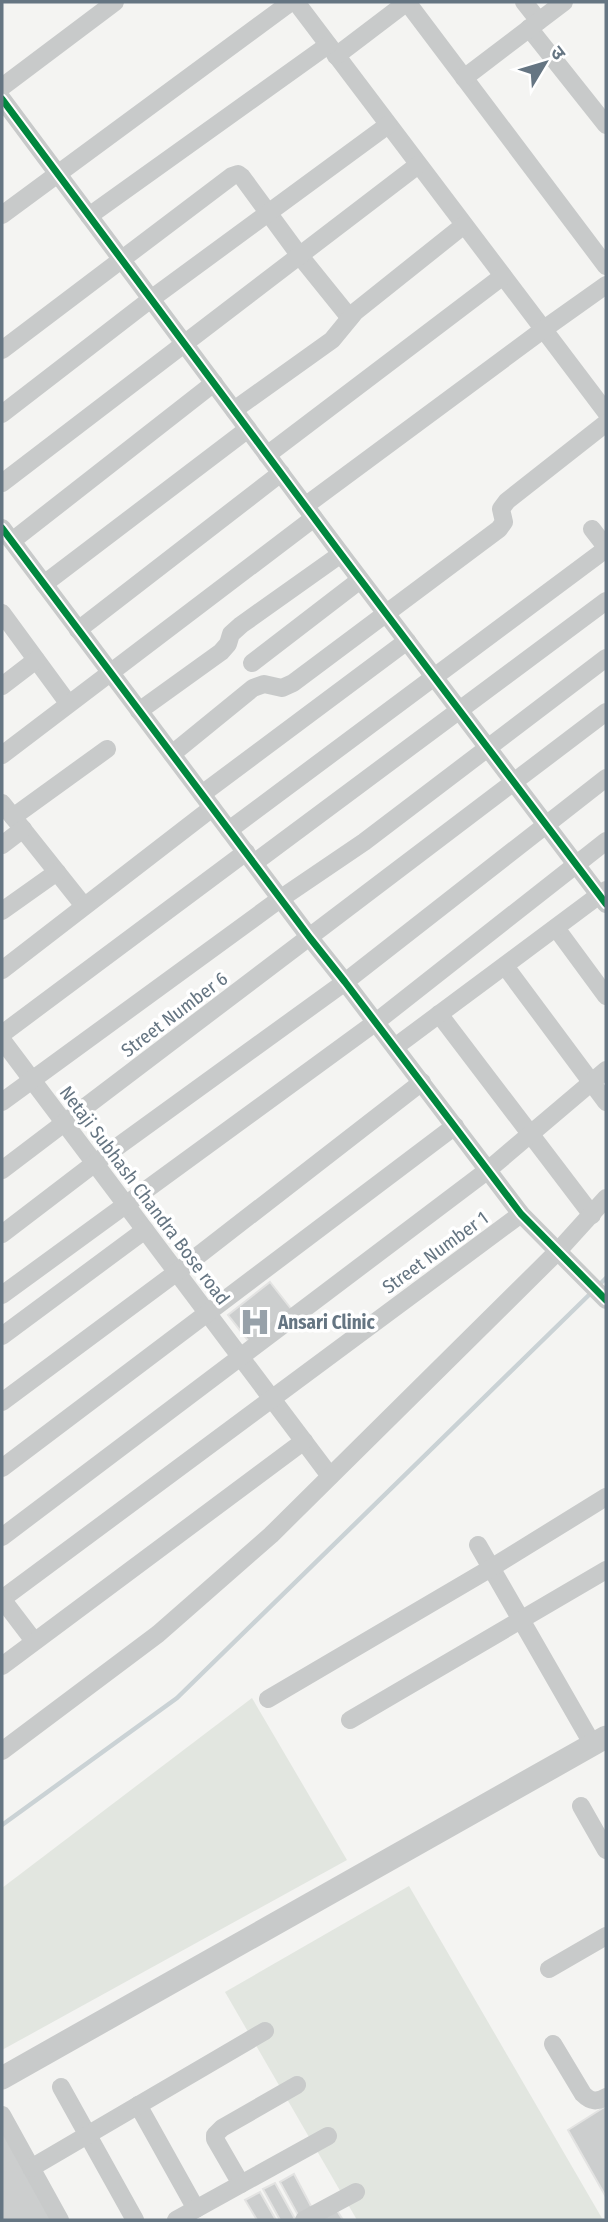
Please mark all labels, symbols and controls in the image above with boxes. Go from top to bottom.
north arrow [510,28,580,98]
text: उ [546,41,571,65]
street label: Street Number 6 [117,967,232,1062]
street label: Netaji Subhash Chandra Bose road [55,1081,234,1309]
street label: Street Number 1 [378,1206,493,1299]
hospital icon: Ansari Clinic [238,1305,272,1339]
place label: Ansari Clinic [277,1311,376,1334]

